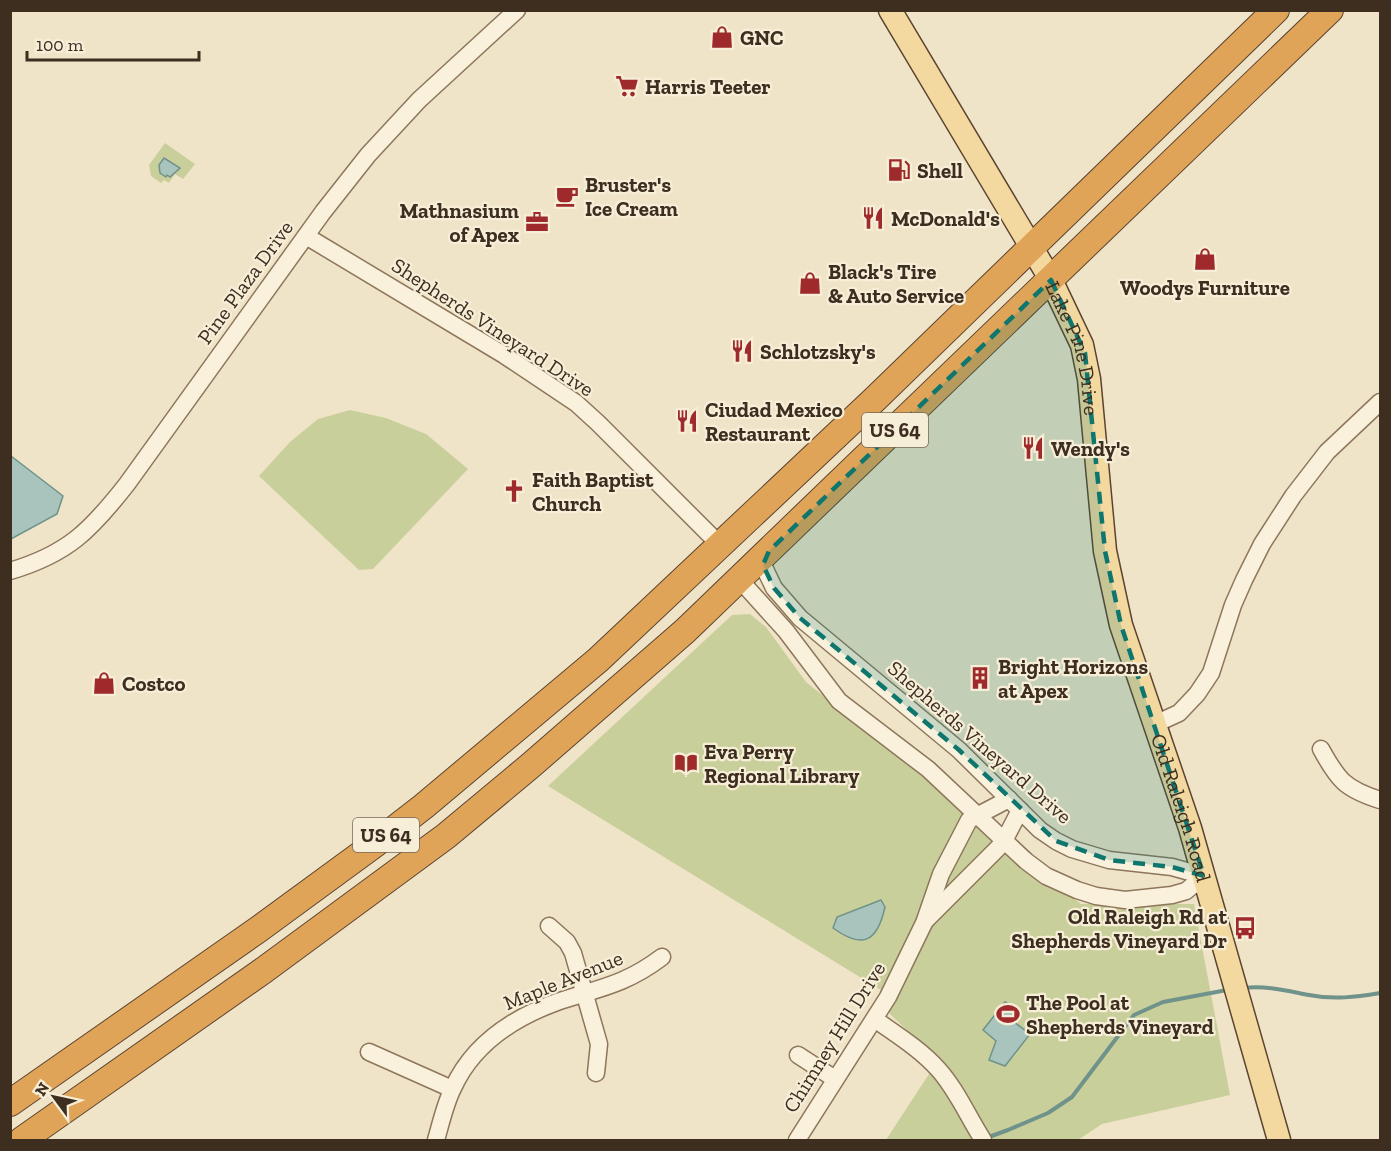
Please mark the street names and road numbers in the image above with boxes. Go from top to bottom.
street label: Pine Plaza Drive [192,215,298,349]
street label: Shepherds Vineyard Drive [387,252,599,402]
street label: Lake Pine Drive [1041,277,1105,417]
road number: US 64 [862,413,928,447]
street label: Shepherds Vineyard Drive [883,655,1077,829]
street label: Old Raleigh Road [1146,730,1217,885]
road number: US 64 [353,818,419,852]
street label: Maple Avenue [500,945,626,1015]
street label: Chimney Hill Drive [778,957,890,1117]

